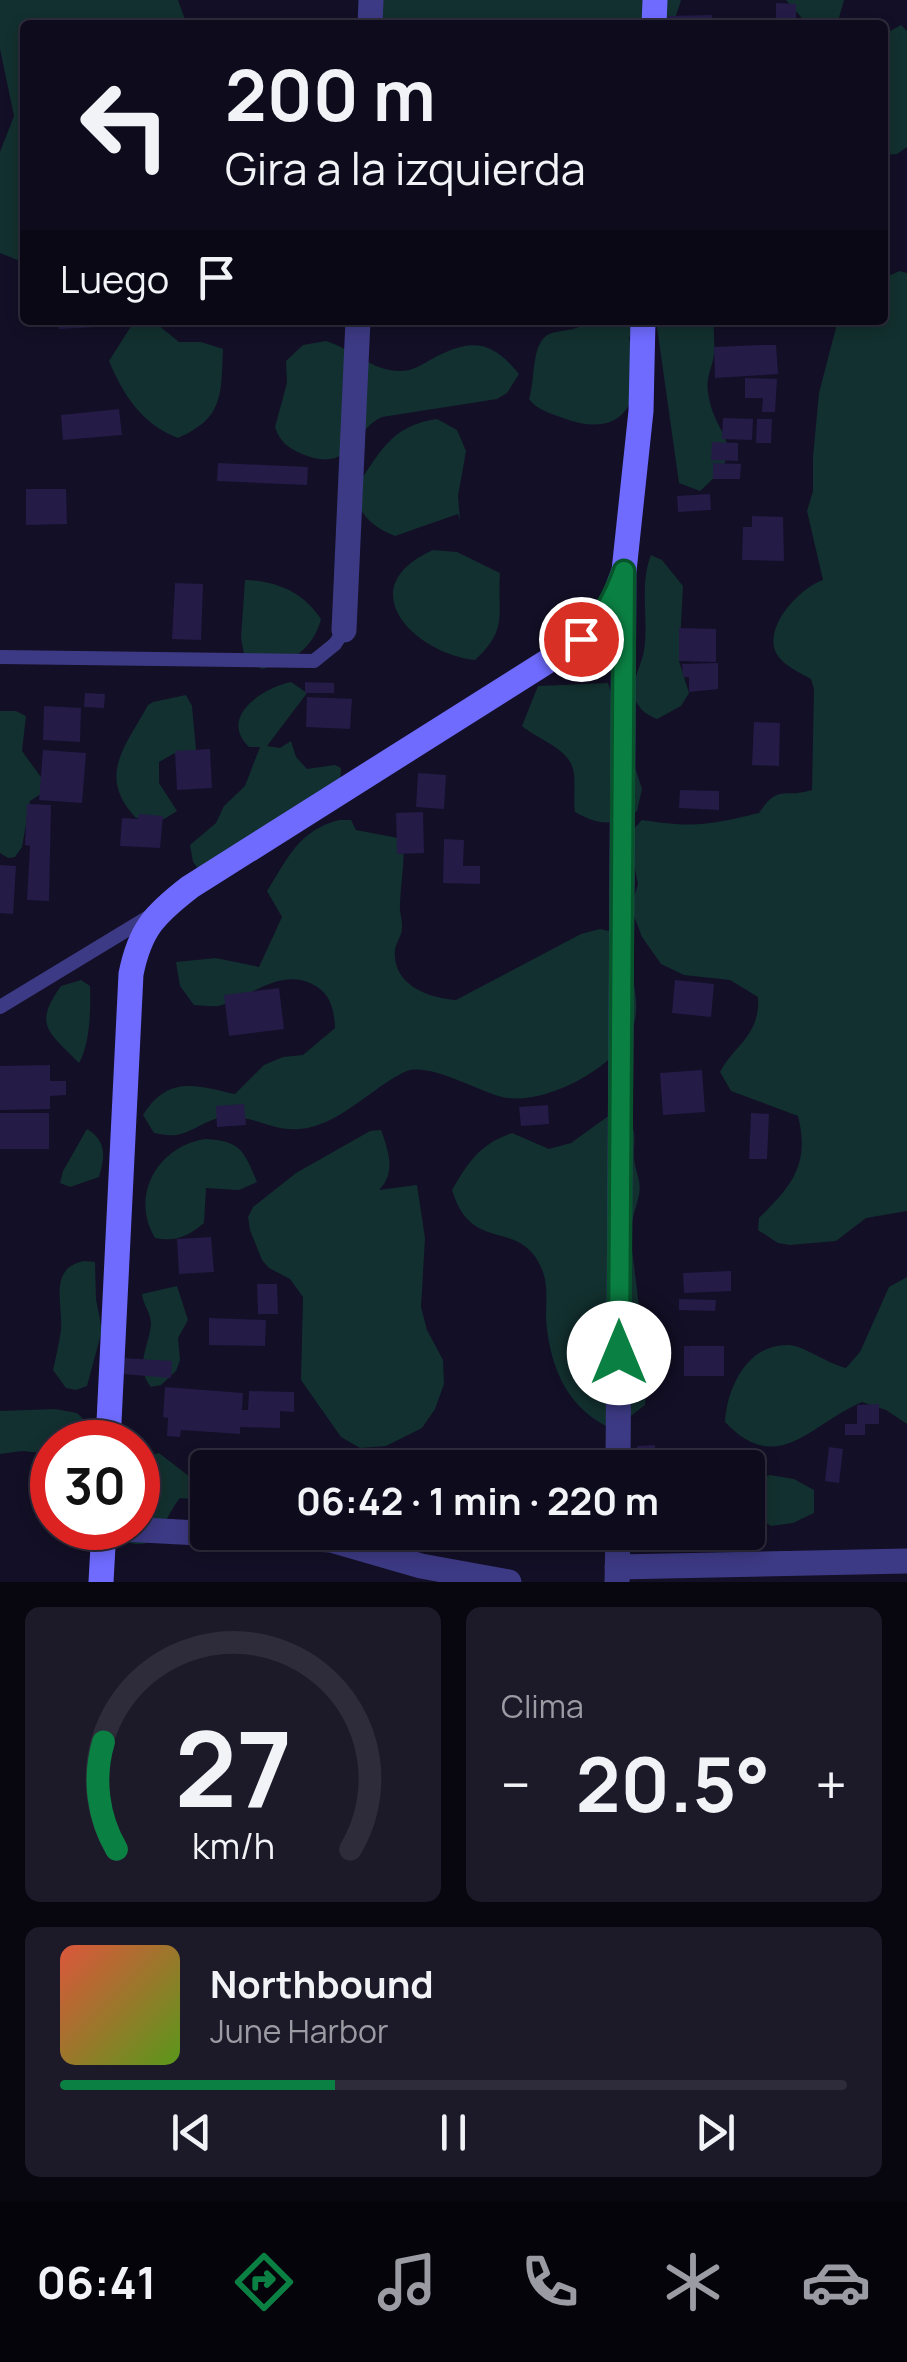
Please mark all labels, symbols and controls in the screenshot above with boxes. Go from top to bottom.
text: 200 m [225,46,436,142]
icon: left [60,60,190,190]
text: Gira a la izquierda [225,137,586,199]
icon: arrive [189,250,244,305]
text: Luego [60,252,169,304]
pin [539,597,624,682]
icon: arrive [554,612,609,667]
position arrow [567,1301,671,1405]
speed limit sign: 30 [30,1420,160,1550]
text: 06:42 · 1 min · 220 m [296,1474,659,1526]
text: Clima [501,1684,584,1728]
text: 27 [174,1696,292,1838]
text: 20.5° [576,1732,770,1835]
text: − [501,1746,531,1822]
text: + [815,1746,847,1822]
text: km/h [191,1821,275,1870]
text: Northbound [210,1957,434,2009]
text: June Harbor [210,2009,388,2053]
icon: previous [164,2105,219,2160]
icon: pause [426,2105,481,2160]
icon: next [688,2105,743,2160]
icon: directions [229,2247,299,2317]
icon: music [372,2247,442,2317]
icon: phone [515,2247,585,2317]
icon: climate [658,2247,728,2317]
icon: car [801,2247,871,2317]
text: 06:41 [36,2251,157,2313]

